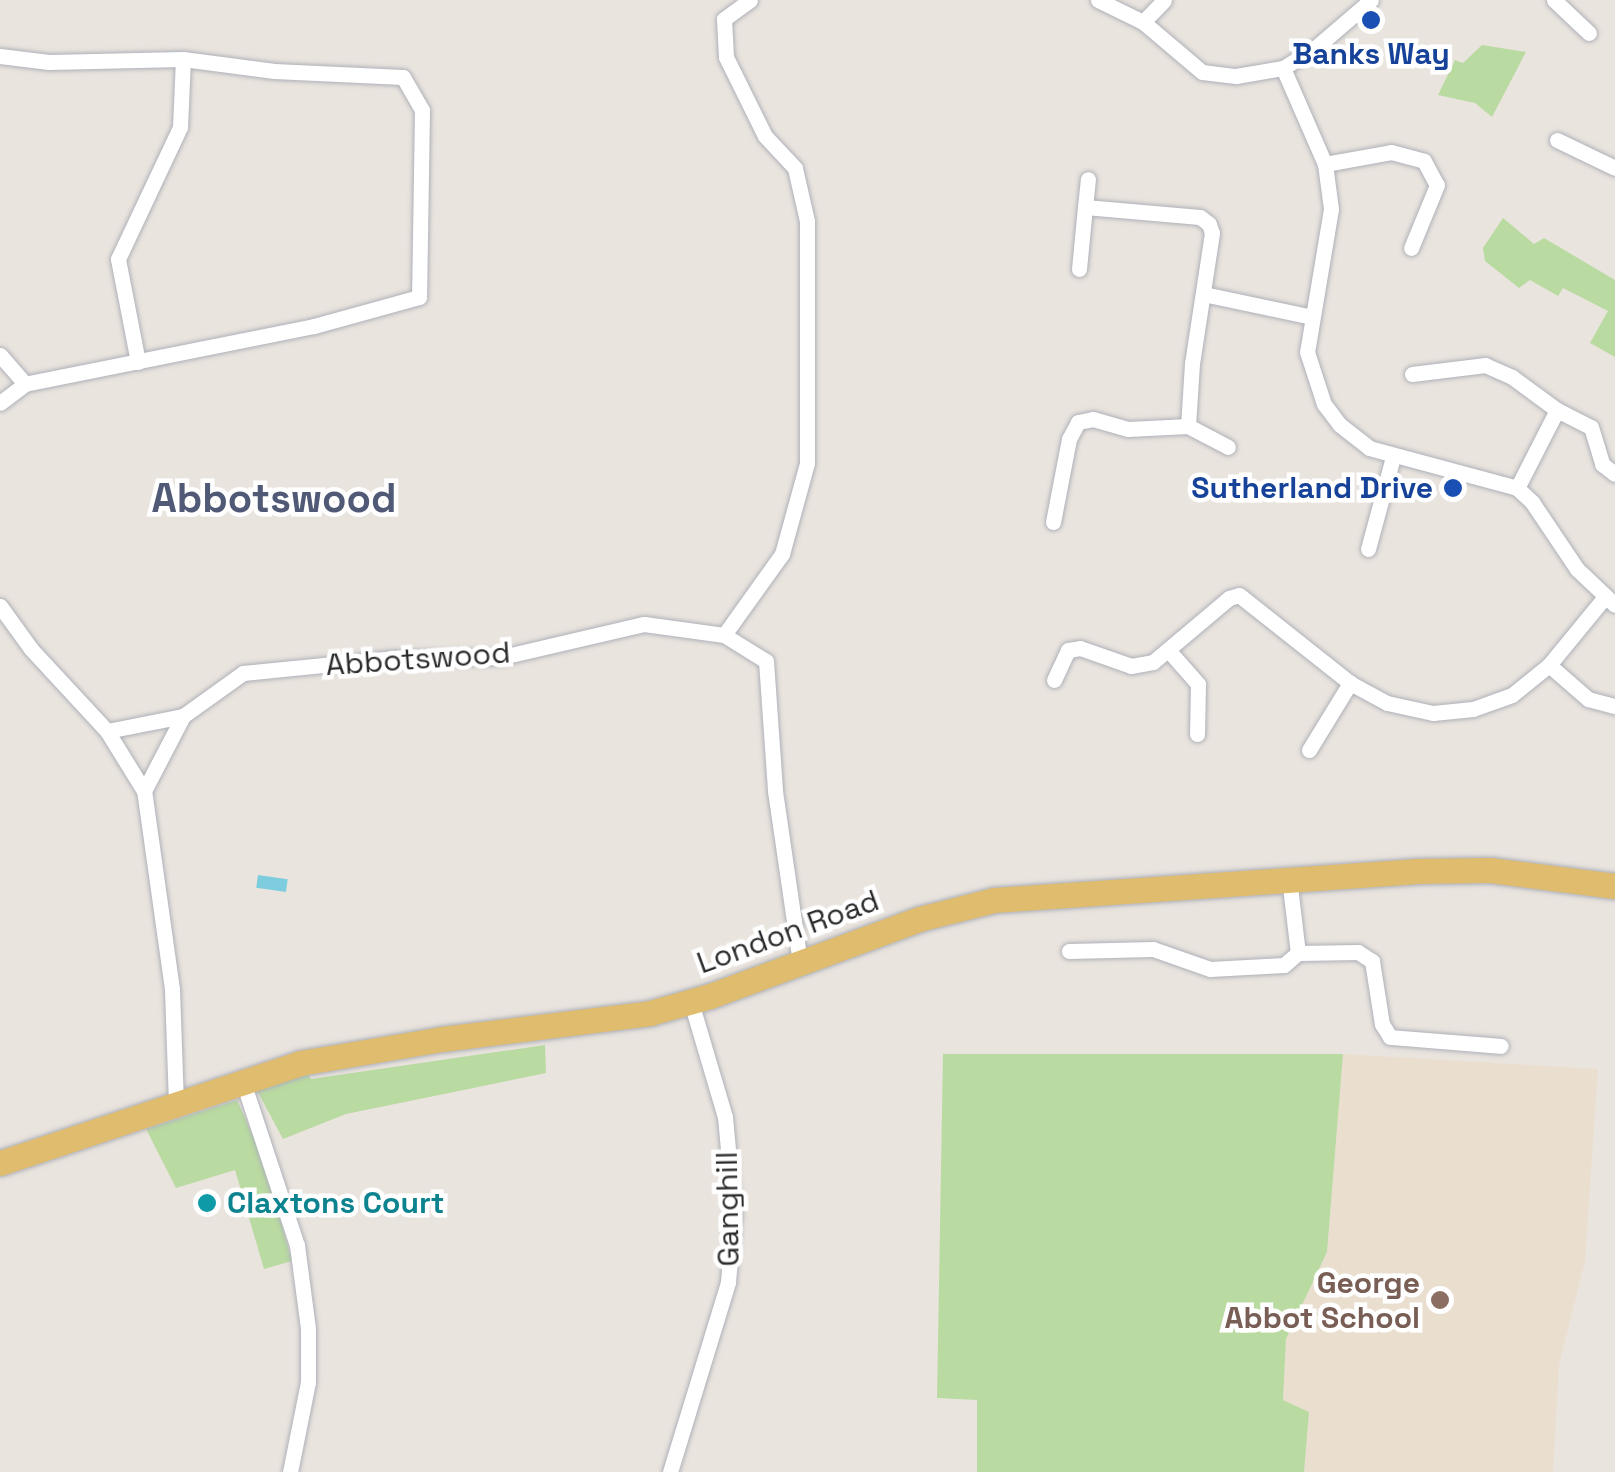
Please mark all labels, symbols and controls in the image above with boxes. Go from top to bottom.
marker: Banks Way [1360,9,1382,31]
place label: Banks Way [1292,36,1450,72]
place label: Sutherland Drive [1191,470,1433,506]
district label: Abbotswood [151,475,397,523]
marker: Sutherland Drive [1442,477,1464,499]
street label: Abbotswood [324,635,512,683]
street label: London Road [692,882,884,982]
street label: Ganghill [709,1151,747,1267]
place label: Claxtons Court [227,1185,444,1221]
marker: Claxtons Court [196,1192,218,1214]
place label: George Abbot School [1225,1265,1420,1336]
marker: George Abbot School [1429,1289,1451,1311]

